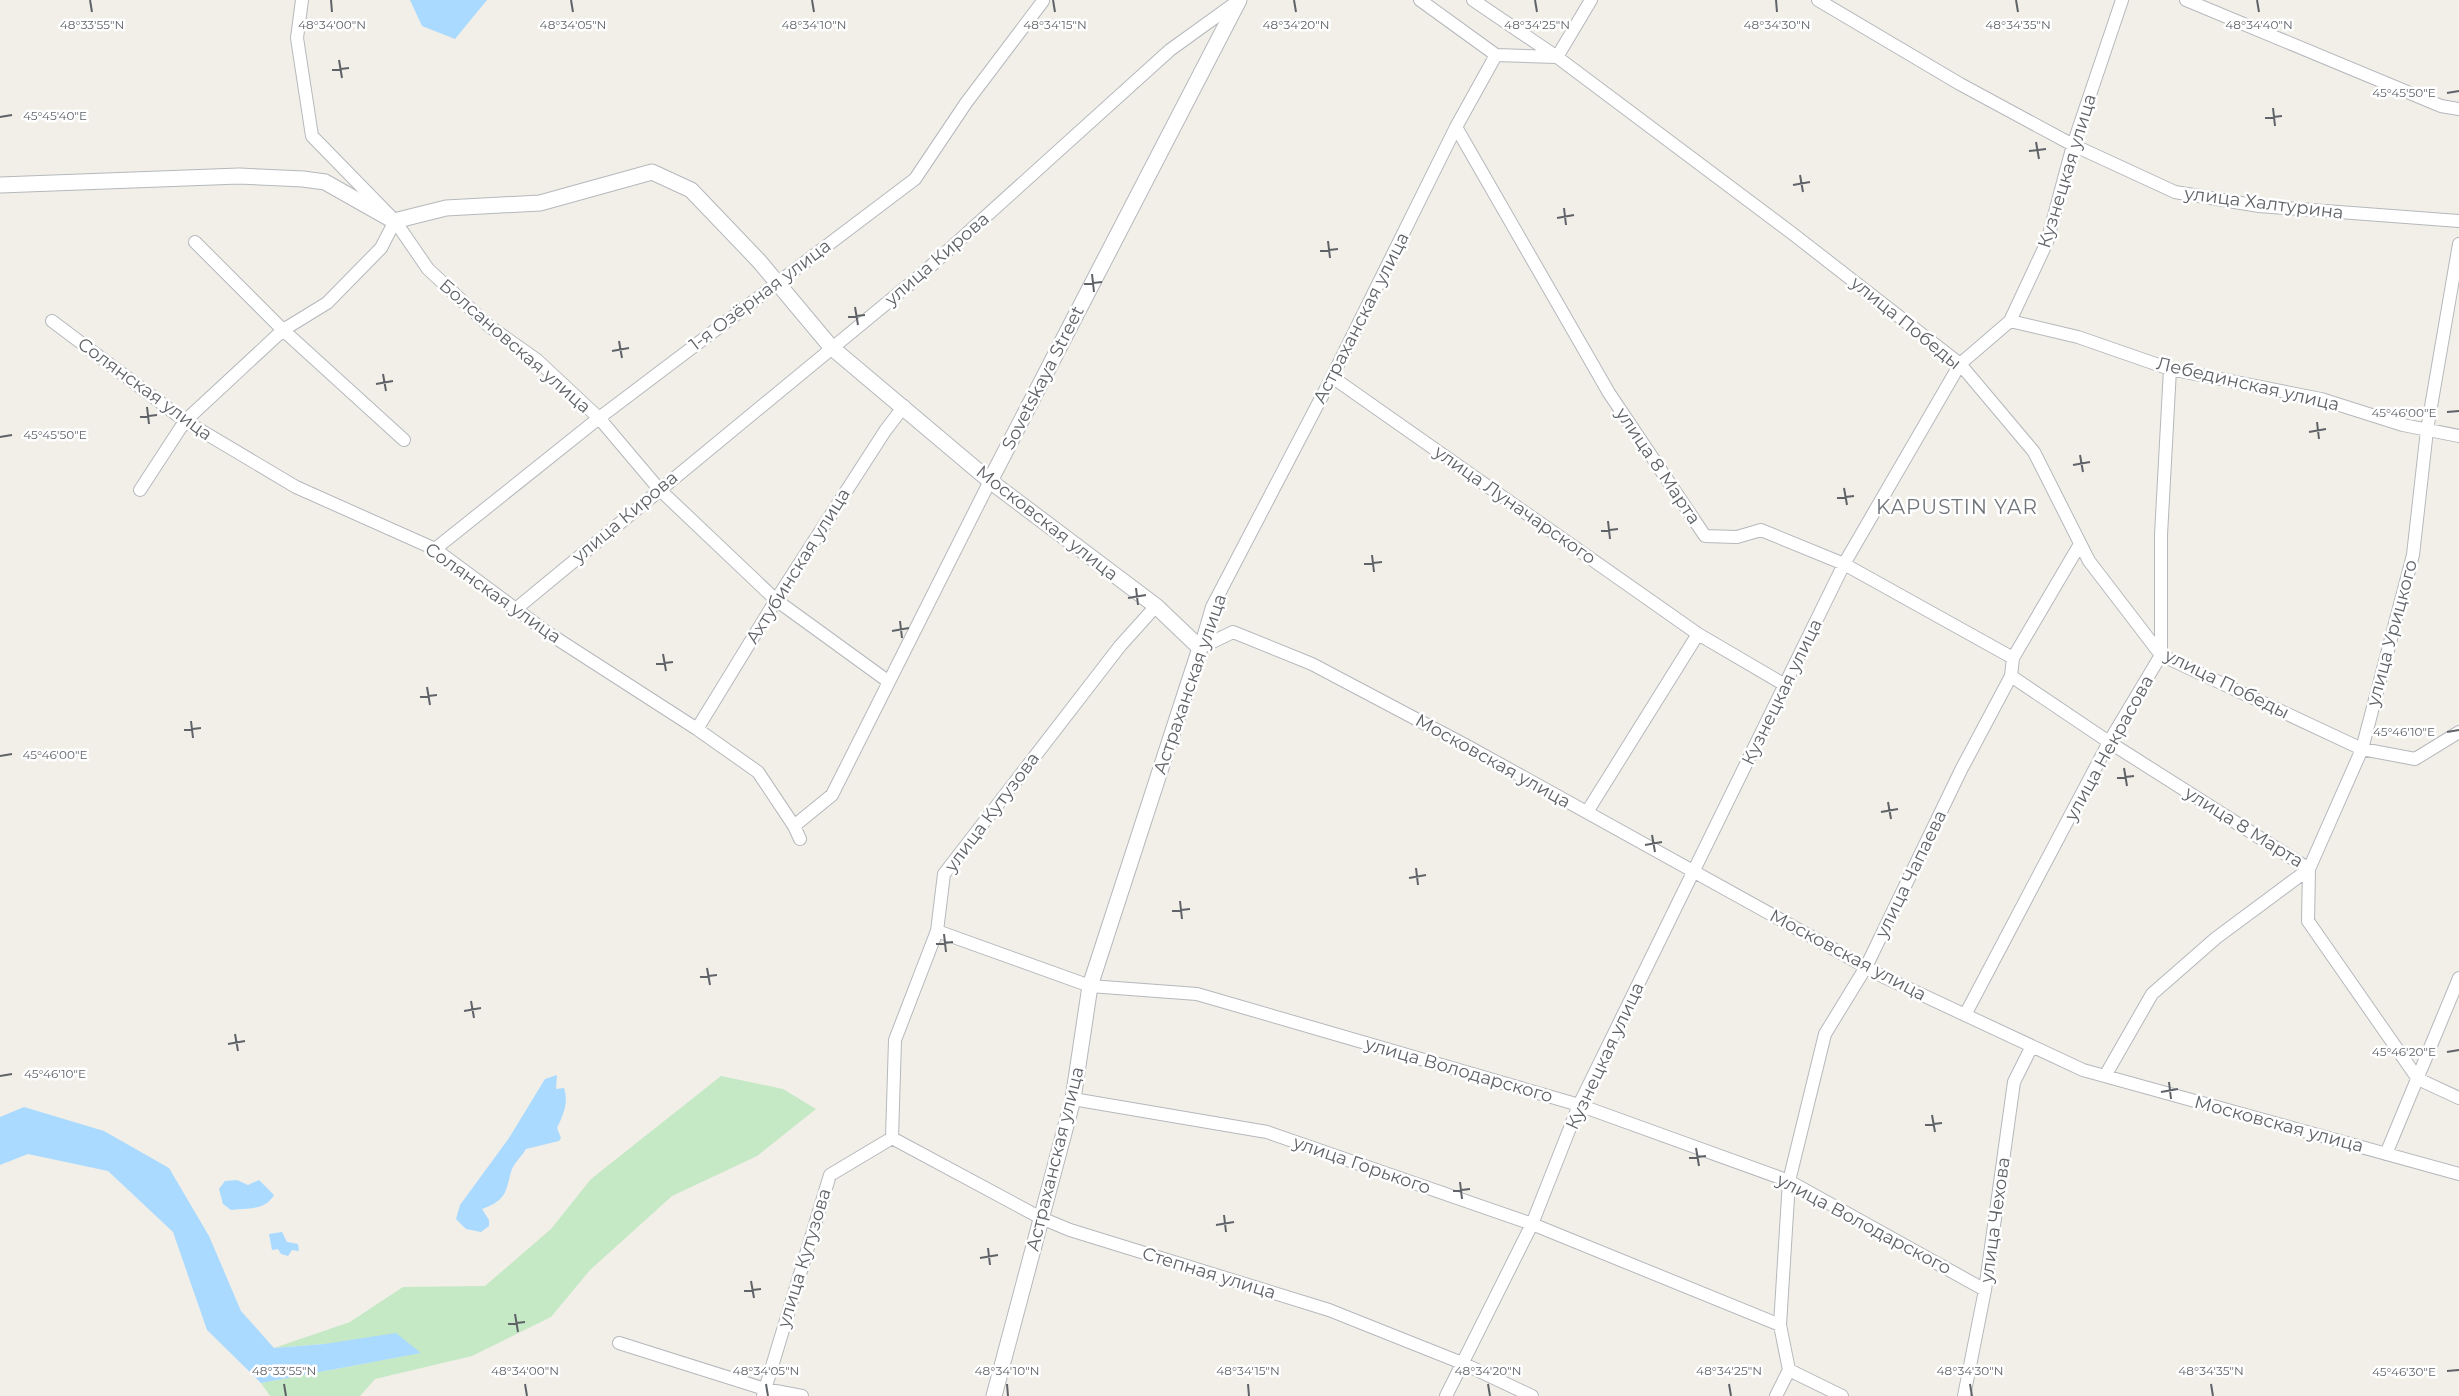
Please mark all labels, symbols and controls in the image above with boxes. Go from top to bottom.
text: 48°33'55"N [60,17,124,32]
text: 48°34'00"N [298,17,366,32]
text: 48°34'05"N [540,17,606,32]
text: 48°34'10"N [782,17,846,32]
text: 48°34'15"N [1023,17,1087,32]
text: 48°34'20"N [1262,17,1330,32]
text: 48°34'25"N [1504,17,1570,32]
text: 48°34'30"N [1744,17,1810,32]
text: 48°34'35"N [1985,17,2051,32]
text: 48°34'40"N [2225,17,2293,32]
text: 45°45'50"E [2372,85,2436,100]
street label: Кузнецкая улица [2033,91,2101,251]
text: 45°45'40"E [23,108,87,123]
street label: улица Халтурина [2182,182,2345,224]
street label: улица Кирова [880,208,994,311]
street label: Астраханская улица [1308,229,1414,407]
street label: 1-я Озёрная улица [685,235,835,355]
street label: улица Победы [1846,271,1966,374]
street label: Болсановская улица [435,274,595,418]
street label: Sovetskaya Street [997,302,1089,454]
street label: Солянская улица [73,333,217,445]
street label: Лебединская улица [2154,352,2342,416]
street label: улица 8 Марта [1610,403,1705,528]
text: 45°46'00"E [2371,405,2437,420]
text: 45°45'50"E [23,427,87,442]
street label: улица Луначарского [1429,440,1600,569]
street label: Московская улица [972,461,1122,585]
street label: улица Кирова [567,466,682,568]
street label: Ахтубинская улица [741,484,855,648]
district label: KAPUSTIN YAR [1876,495,2038,519]
street label: Солянская улица [421,538,565,648]
street label: улица Урицкого [2362,557,2422,710]
street label: Астраханская улица [1149,591,1231,777]
street label: Кузнецкая улица [1737,615,1827,769]
street label: улица Победы [2160,644,2293,724]
street label: улица Некрасова [2059,671,2158,825]
street label: Московская улица [1411,709,1575,813]
text: 45°46'10"E [2373,724,2435,739]
text: 45°46'00"E [22,747,88,762]
street label: улица Кутузова [939,748,1044,877]
street label: улица 8 Марта [2180,781,2307,872]
street label: улица Чапаева [1870,807,1951,942]
street label: Московская улица [1766,904,1930,1006]
street label: Кузнецкая улица [1561,979,1649,1133]
street label: улица Володарского [1362,1032,1555,1107]
text: 45°46'20"E [2372,1044,2436,1059]
street label: Астраханская улица [1021,1065,1089,1253]
text: 45°46'10"E [24,1066,86,1081]
street label: Московская улица [2192,1091,2366,1157]
street label: улица Горького [1289,1131,1434,1199]
street label: улица Чехова [1975,1156,2015,1285]
street label: улица Володарского [1772,1168,1955,1279]
street label: улица Кутузова [772,1186,836,1331]
street label: Степная улица [1140,1242,1278,1304]
text: 48°33'55"N [252,1363,316,1378]
text: 48°34'00"N [491,1363,559,1378]
text: 48°34'05"N [733,1363,799,1378]
text: 48°34'10"N [975,1363,1039,1378]
text: 48°34'15"N [1216,1363,1280,1378]
text: 48°34'20"N [1454,1363,1522,1378]
text: 48°34'25"N [1696,1363,1762,1378]
text: 48°34'30"N [1937,1363,2003,1378]
text: 48°34'35"N [2178,1363,2244,1378]
text: 45°46'30"E [2372,1364,2436,1379]

